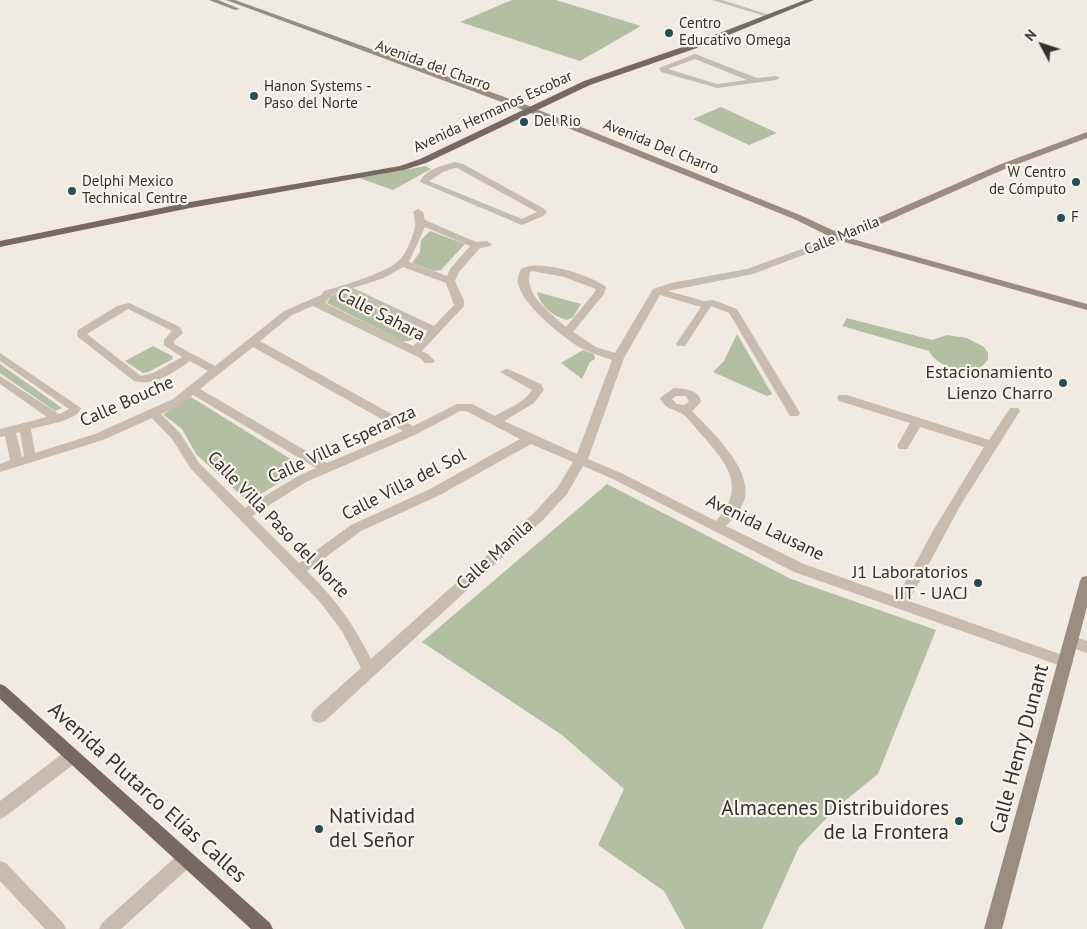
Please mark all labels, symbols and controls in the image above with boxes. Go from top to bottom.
place label: Centro Educativo Omega [679,15,791,50]
north arrow [1017,20,1067,70]
text: N [1021,26,1040,45]
marker: Centro Educativo Omega [663,27,675,39]
street label: Avenida del Charro [373,37,493,95]
street label: Avenida Hermanos Escobar [411,67,575,157]
place label: Hanon Systems - Paso del Norte [264,78,372,113]
marker: Hanon Systems - Paso del Norte [248,90,260,102]
place label: Del Rio [534,113,581,131]
marker: Del Rio [518,116,530,128]
street label: Avenida Del Charro [601,116,721,178]
place label: W Centro de Cómputo [989,164,1066,199]
place label: Delphi Mexico Technical Centre [82,173,187,208]
marker: W Centro de Cómputo [1070,176,1082,188]
marker: Delphi Mexico Technical Centre [66,185,78,197]
place label: F [1071,209,1079,227]
marker: F [1055,212,1067,224]
street label: Calle Manila [802,213,882,259]
street label: Calle Sahara [333,284,429,346]
place label: Estacionamiento Lienzo Charro [925,362,1053,404]
street label: Calle Bouche [77,372,177,432]
marker: Estacionamiento Lienzo Charro [1057,377,1069,389]
street label: Calle Villa Esperanza [265,401,419,489]
street label: Calle Villa del Sol [339,445,469,525]
street label: Calle Villa Paso del Norte [202,447,354,603]
street label: Avenida Lausane [702,490,828,566]
street label: Calle Manila [452,515,538,595]
place label: J1 Laboratorios IIT - UACJ [852,562,968,604]
marker: J1 Laboratorios IIT - UACJ [972,577,984,589]
street label: Calle Henry Dunant [985,661,1055,837]
street label: Avenida Plutarco Elías Calles [43,697,251,889]
place label: Almacenes Distribuidores de la Frontera [721,796,949,846]
place label: Natividad del Señor [329,804,415,854]
marker: Almacenes Distribuidores de la Frontera [953,815,965,827]
marker: Natividad del Señor [313,823,325,835]

